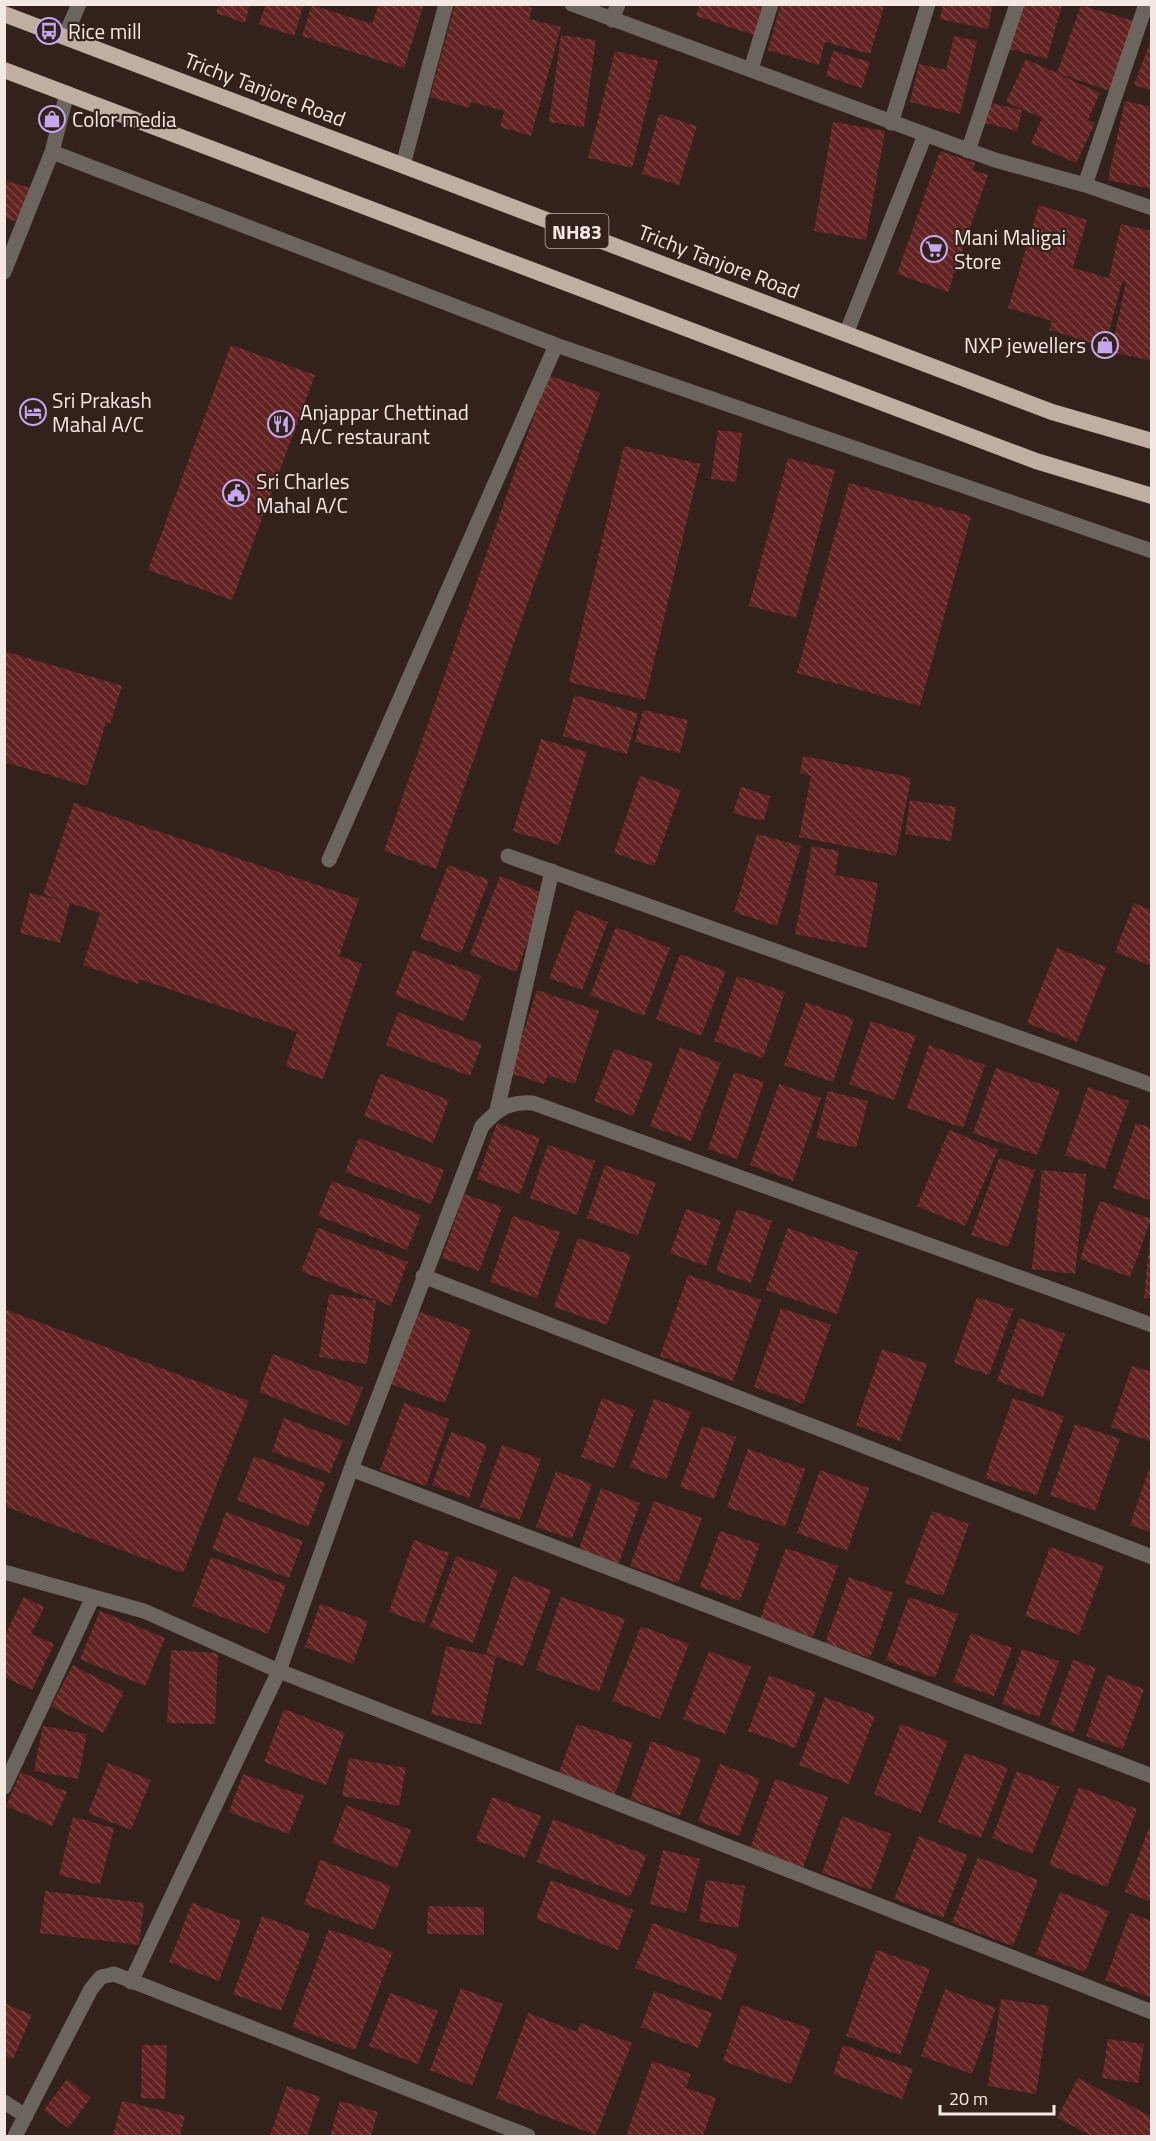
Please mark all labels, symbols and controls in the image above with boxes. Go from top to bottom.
place label: Rice mill [68,15,142,47]
bus stop icon: Rice mill [34,16,64,46]
street label: Trichy Tanjore Road [180,43,350,135]
place label: Color media [72,103,177,135]
shop icon: Color media [37,104,67,134]
road number: NH83 [546,214,608,248]
street label: Trichy Tanjore Road [634,215,804,307]
place label: Mani Maligai Store [954,221,1066,277]
supermarket icon: Mani Maligai Store [919,234,949,264]
place label: NXP jewellers [964,329,1086,361]
shop icon: NXP jewellers [1090,330,1120,360]
place label: Sri Prakash Mahal A/C [52,384,152,440]
place label: Anjappar Chettinad A/C restaurant [300,396,469,452]
hotel icon: Sri Prakash Mahal A/C [18,397,48,427]
restaurant icon: Anjappar Chettinad A/C restaurant [266,409,296,439]
place label: Sri Charles Mahal A/C [256,465,350,521]
public building icon: Sri Charles Mahal A/C [221,478,251,508]
scale bar [940,2078,1054,2116]
text: 20 m [949,2085,988,2112]

